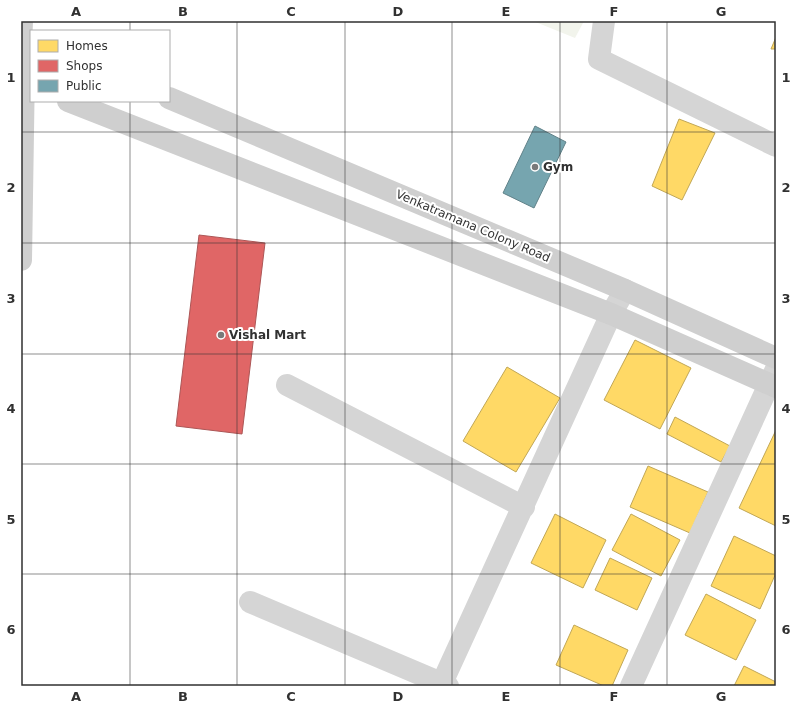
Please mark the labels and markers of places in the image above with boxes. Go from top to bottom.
place label: Gym [543,160,573,174]
marker: Gym [530,162,540,172]
place label: Vishal Mart [229,328,306,342]
marker: Vishal Mart [216,330,226,340]

